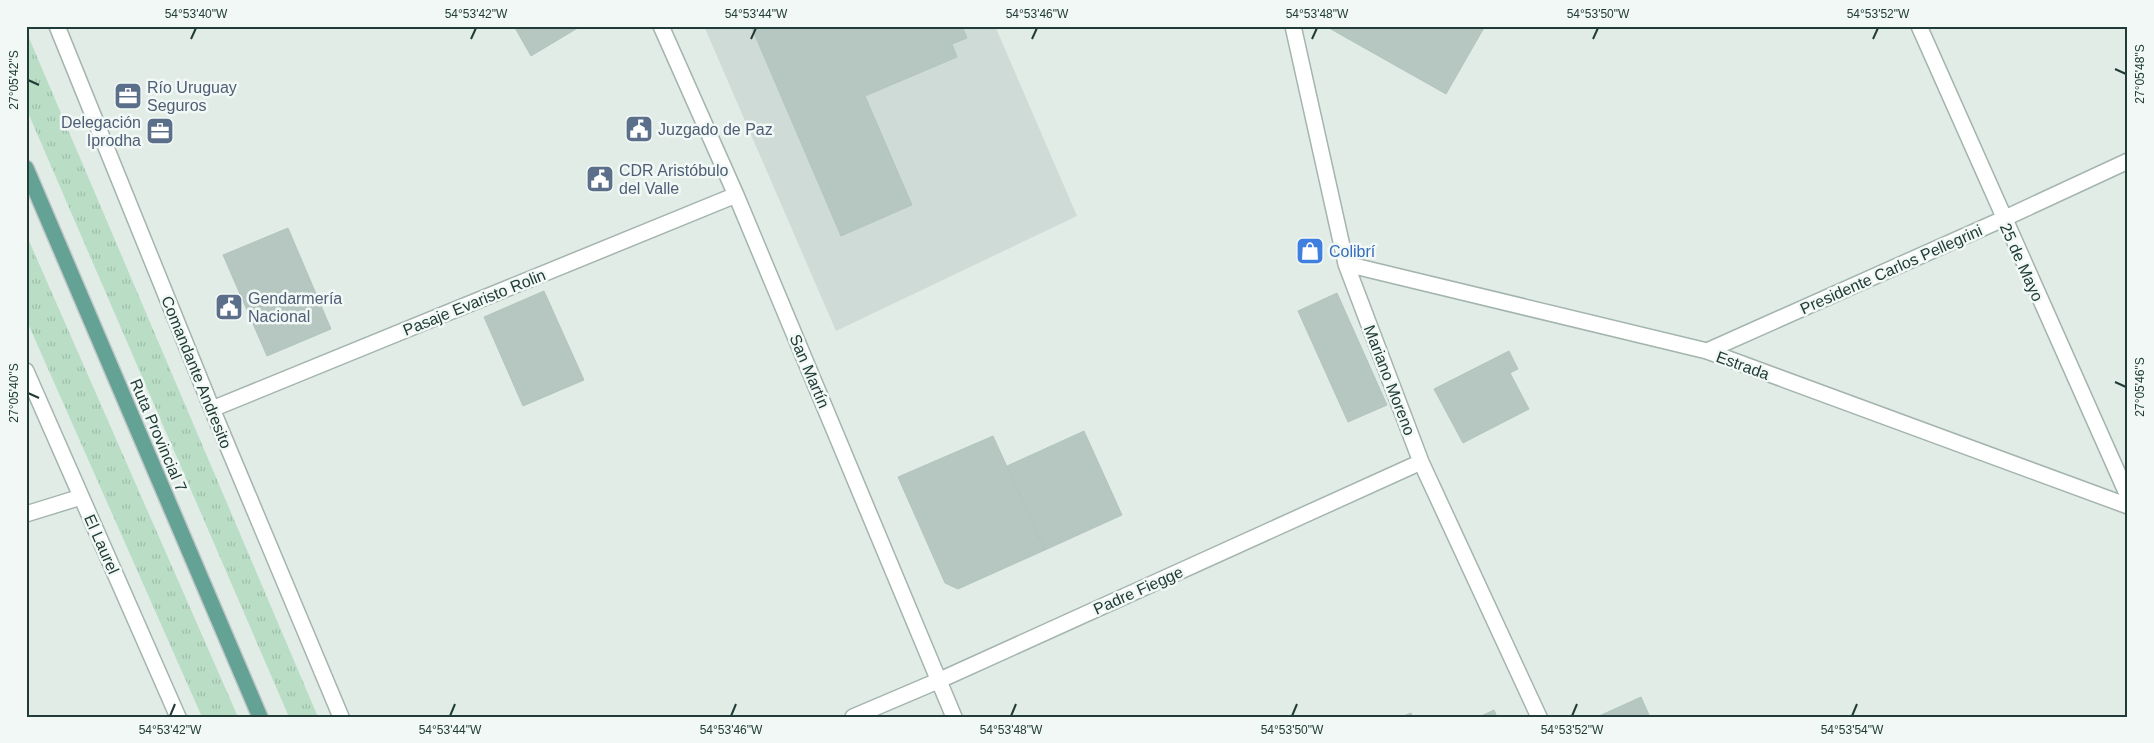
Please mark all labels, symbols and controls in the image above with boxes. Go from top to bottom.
text: 54°53'40"W [165,7,228,21]
text: 54°53'42"W [445,7,508,21]
text: 54°53'44"W [725,7,788,21]
text: 54°53'46"W [1006,7,1069,21]
text: 54°53'48"W [1286,7,1349,21]
text: 54°53'50"W [1567,7,1630,21]
text: 54°53'52"W [1847,7,1910,21]
text: 27°05'48"S [2133,44,2147,104]
text: 27°05'42"S [7,50,21,110]
place label: Río Uruguay Seguros [147,79,237,114]
office icon: Río Uruguay Seguros [113,81,143,111]
place label: Delegación Iprodha [61,114,141,149]
public building icon: Juzgado de Paz [624,114,654,144]
office icon: Delegación Iprodha [145,116,175,146]
place label: Juzgado de Paz [658,121,773,138]
place label: CDR Aristóbulo del Valle [619,162,728,197]
public building icon: CDR Aristóbulo del Valle [585,164,615,194]
street label: 25 de Mayo [1997,221,2046,304]
street label: Presidente Carlos Pellegrini [1798,222,1985,317]
shop icon: Colibrí [1295,236,1325,266]
place label: Colibrí [1329,243,1376,260]
street label: Pasaje Evaristo Rolin [401,266,548,339]
place label: Gendarmería Nacional [248,290,342,325]
public building icon: Gendarmería Nacional [214,292,244,322]
street label: Comandante Andresito [158,294,235,451]
street label: Mariano Moreno [1361,323,1418,438]
street label: San Martín [786,332,833,411]
street label: Estrada [1714,348,1772,383]
text: 27°05'46"S [2133,357,2147,417]
text: 27°05'40"S [7,363,21,423]
street label: Ruta Provincial 7 [127,376,190,494]
street label: El Laurel [81,512,122,577]
street label: Padre Fiegge [1091,563,1186,618]
text: 54°53'42"W [139,723,202,737]
text: 54°53'44"W [419,723,482,737]
text: 54°53'46"W [700,723,763,737]
text: 54°53'48"W [980,723,1043,737]
text: 54°53'50"W [1261,723,1324,737]
text: 54°53'52"W [1541,723,1604,737]
text: 54°53'54"W [1821,723,1884,737]

